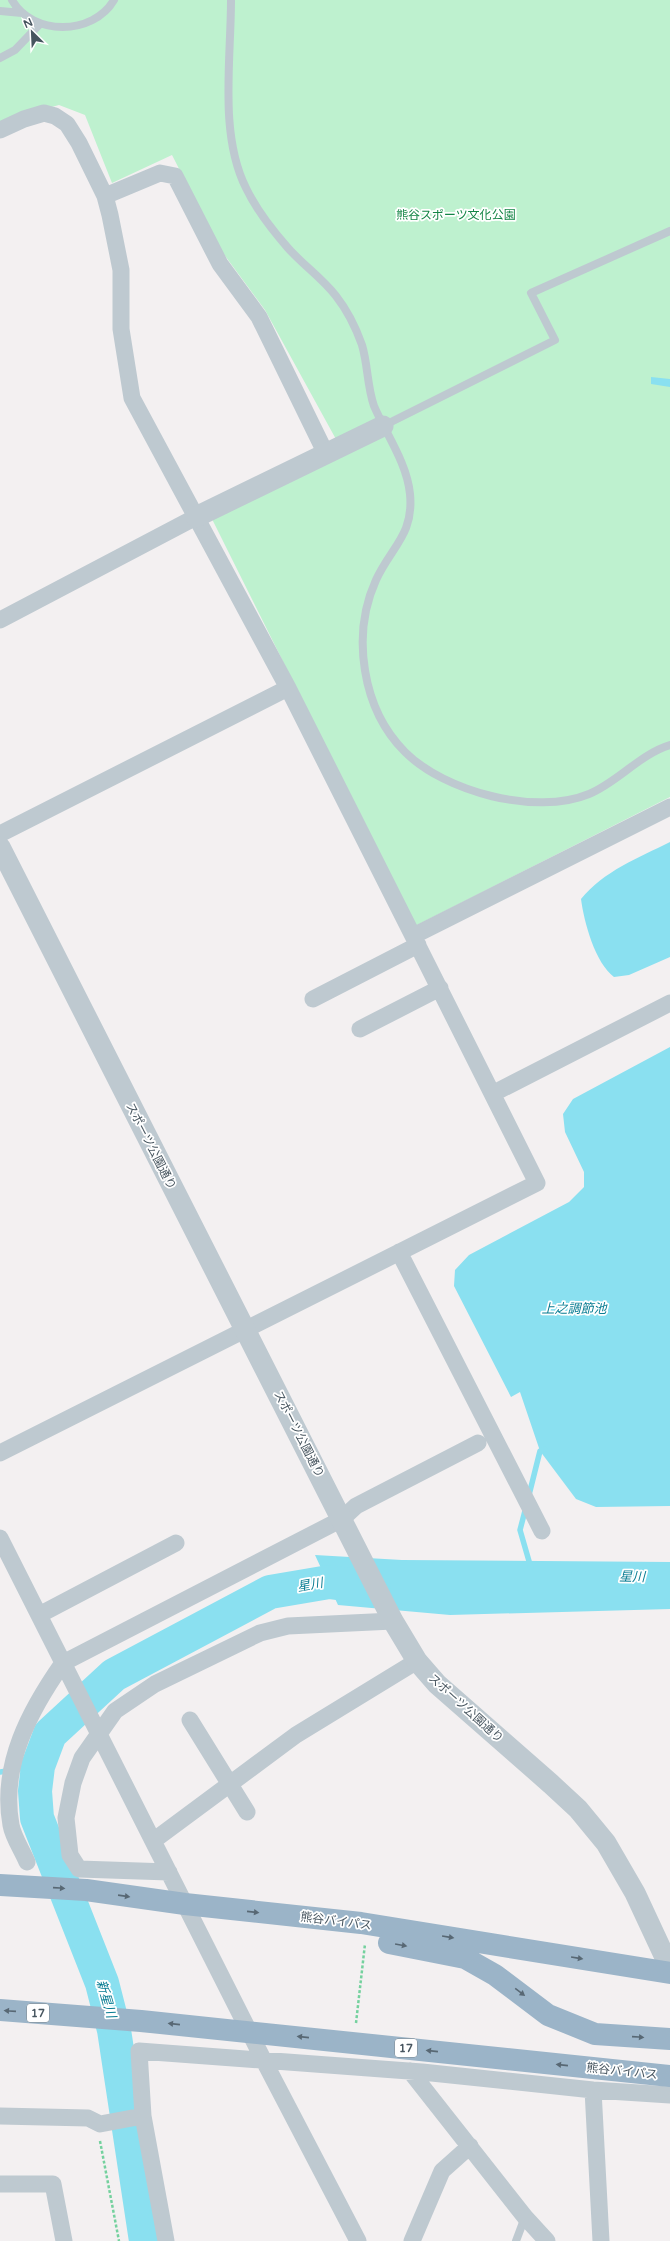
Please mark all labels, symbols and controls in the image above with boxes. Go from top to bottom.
north arrow [12,12,52,52]
text: N [21,16,35,31]
park label: 熊谷スポーツ文化公園 [396,208,516,222]
street label: スポーツ公園通り [123,1100,179,1192]
water label: 上之調節池 [541,1301,608,1317]
street label: スポーツ公園通り [271,1388,327,1480]
water label: 星川 [619,1569,647,1585]
water label: 星川 [296,1575,326,1595]
street label: スポーツ公園通り [426,1671,506,1745]
one-way arrow [53,1885,65,1892]
one-way arrow [118,1893,130,1899]
one-way arrow [247,1909,259,1915]
street label: 熊谷バイパス [300,1910,372,1932]
one-way arrow [442,1934,455,1940]
one-way arrow [395,1942,407,1948]
one-way arrow [571,1955,583,1961]
water label: 新星川 [93,1978,120,2022]
one-way arrow [514,1988,525,1996]
road number: 17 [27,2004,49,2022]
one-way arrow [4,2008,16,2015]
one-way arrow [168,2021,180,2028]
one-way arrow [632,2033,644,2040]
one-way arrow [297,2034,309,2041]
road number: 17 [395,2039,417,2057]
one-way arrow [426,2048,438,2054]
street label: 熊谷バイパス [586,2060,658,2082]
one-way arrow [556,2061,568,2068]

